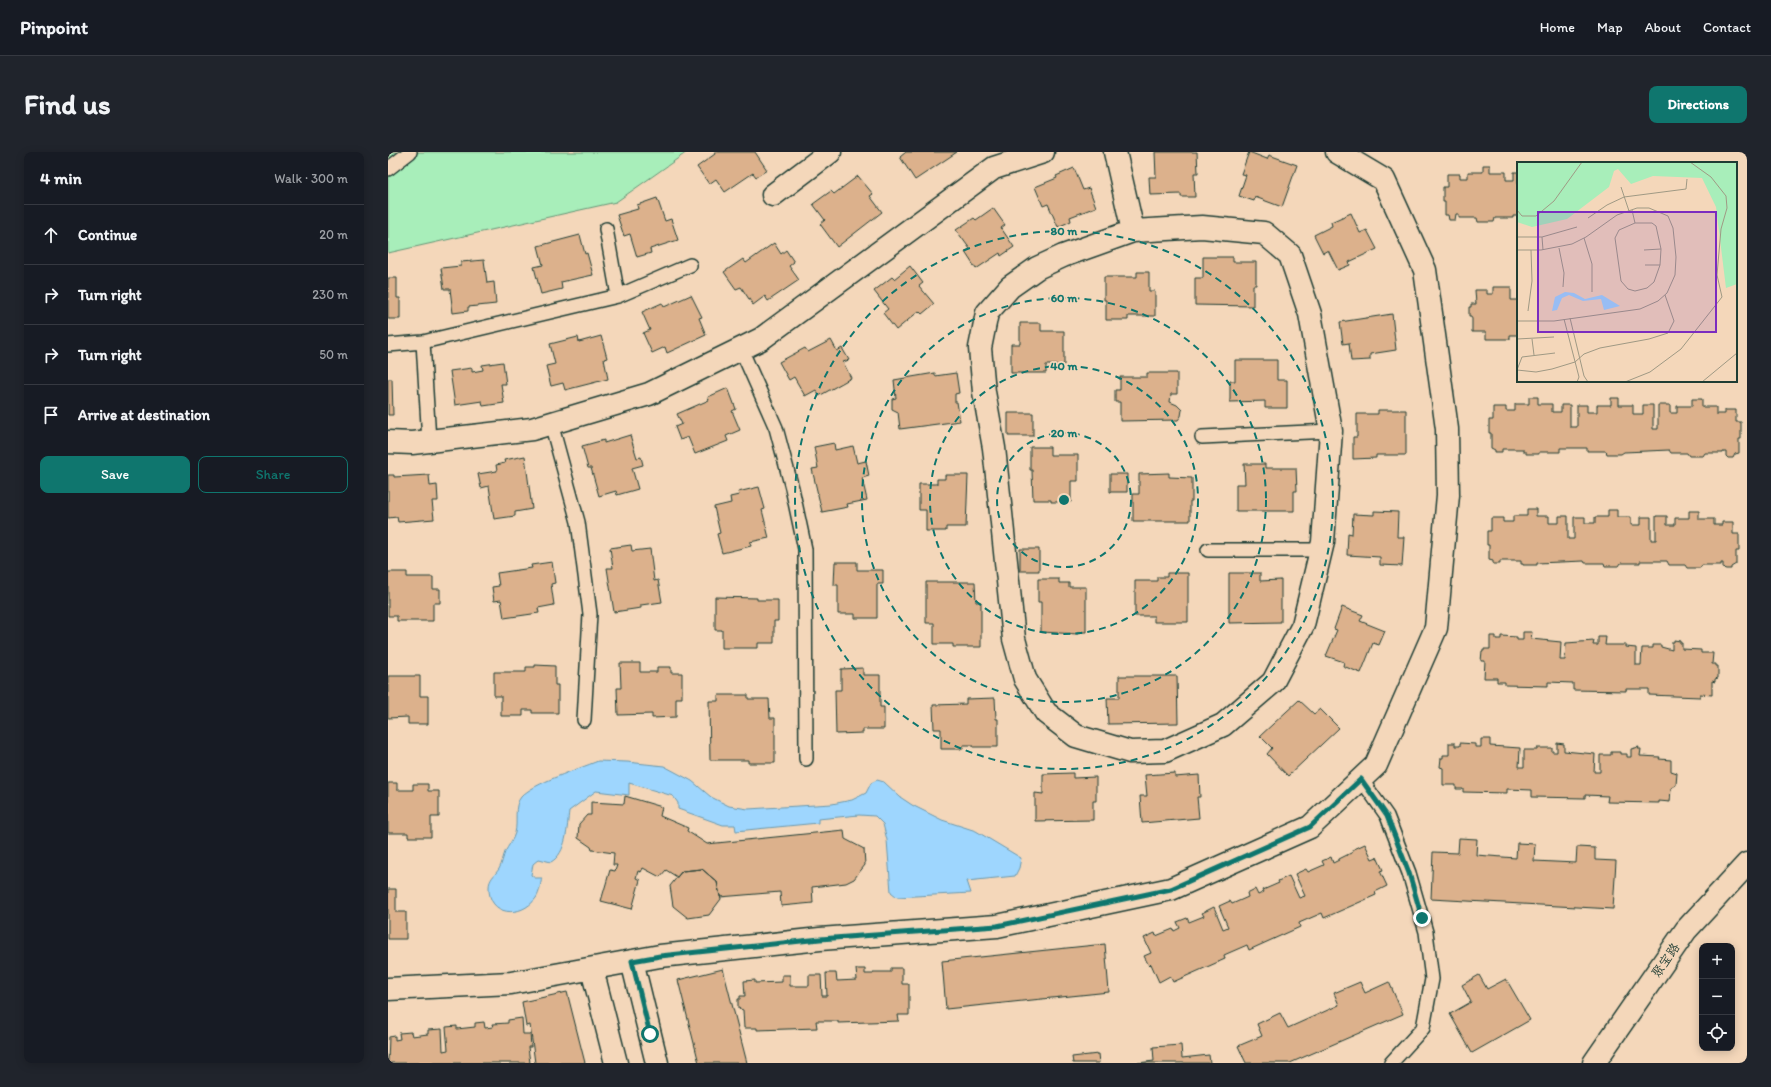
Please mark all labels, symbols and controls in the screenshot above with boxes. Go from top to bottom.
text: Pinpoint [20,16,88,39]
text: Home [1540,19,1575,36]
text: Map [1597,19,1623,36]
text: About [1645,19,1681,36]
text: Contact [1703,19,1751,36]
button: Directions [1649,86,1747,123]
text: Find us [24,87,111,121]
inset map [1517,162,1737,382]
text: 4 min [40,168,82,188]
text: Walk · 300 m [274,171,348,186]
icon: ahead [40,224,62,246]
text: 80 m [1051,224,1078,238]
text: Continue [78,226,137,244]
text: 20 m [319,227,348,242]
icon: right [40,284,62,306]
text: Turn right [78,286,142,304]
text: 230 m [312,287,348,302]
text: 60 m [1051,291,1078,305]
icon: right [40,344,62,366]
text: Turn right [78,346,142,364]
text: 50 m [319,347,348,362]
text: 40 m [1050,359,1079,373]
icon: arrive [40,404,62,426]
text: Arrive at destination [78,406,210,424]
text: 20 m [1051,426,1078,440]
button: Save [40,456,190,493]
button: Share [198,456,348,493]
centre of rings [1057,493,1071,507]
route end [1413,909,1431,927]
street label: 聚宝路 [1648,940,1683,981]
map controls [1699,943,1735,1051]
button: + [1699,943,1735,979]
button: − [1699,979,1735,1015]
button: locate [1699,1015,1735,1051]
route start [641,1025,659,1043]

